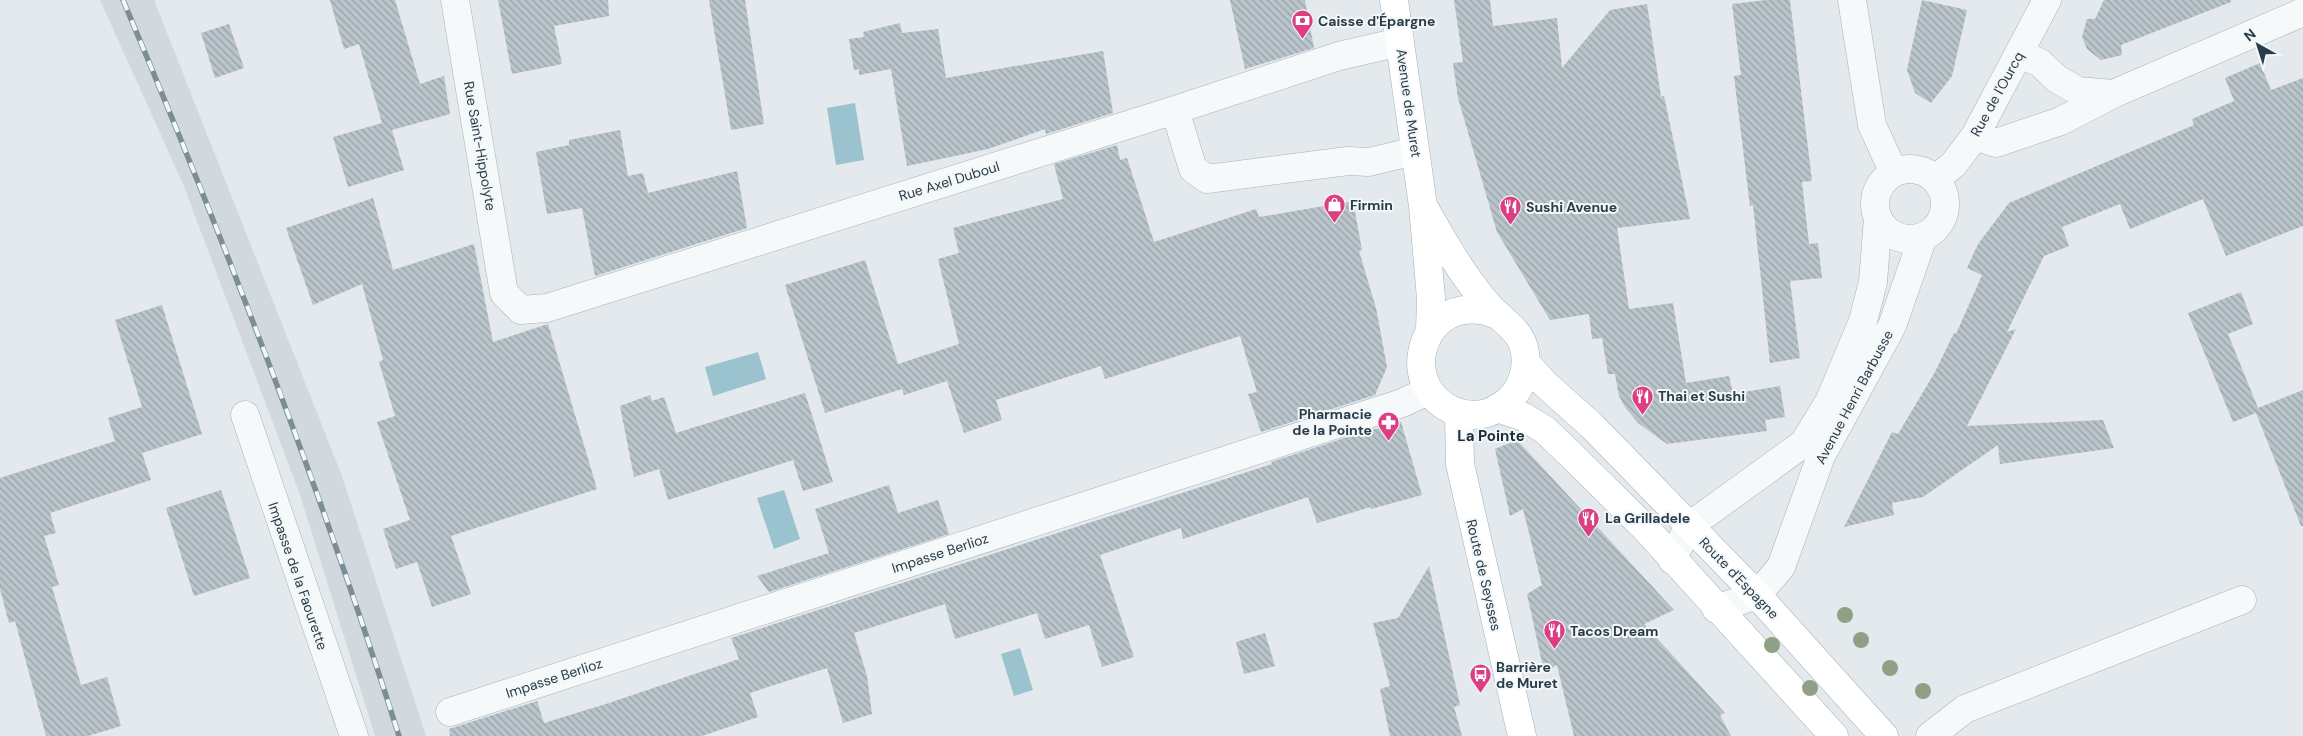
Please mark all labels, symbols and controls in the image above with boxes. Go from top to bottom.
bank icon: Caisse d'Épargne [1290,9,1314,40]
place label: Caisse d'Épargne [1318,12,1435,30]
north arrow [2233,20,2283,70]
text: N [2240,25,2259,45]
street label: Avenue de Muret [1392,47,1426,159]
street label: Rue de l'Ourcq [1966,48,2028,140]
street label: Rue Saint-Hippolyte [460,80,500,212]
street label: Rue Axel Duboul [896,157,1002,205]
shop icon: Firmin [1322,193,1346,224]
restaurant icon: Sushi Avenue [1498,195,1522,226]
place label: Firmin [1350,196,1393,214]
place label: Sushi Avenue [1526,198,1617,216]
street label: Avenue Henri Barbusse [1811,327,1897,467]
restaurant icon: Thai et Sushi [1630,384,1654,415]
place label: Thai et Sushi [1658,387,1745,405]
place label: Pharmacie de la Pointe [1292,405,1372,439]
pharmacy icon: Pharmacie de la Pointe [1376,410,1400,441]
district label: La Pointe [1457,426,1525,446]
street label: Impasse de la Faourette [264,500,332,652]
restaurant icon: La Grilladele [1577,506,1601,537]
place label: La Grilladele [1605,509,1690,527]
street label: Route de Seysses [1462,518,1506,632]
street label: Impasse Berlioz [889,529,991,577]
street label: Route d'Espagne [1695,533,1783,623]
restaurant icon: Tacos Dream [1542,619,1566,650]
place label: Tacos Dream [1570,622,1658,640]
street label: Impasse Berlioz [503,654,605,702]
place label: Barrière de Muret [1496,658,1558,692]
bus stop icon: Barrière de Muret [1468,663,1492,694]

